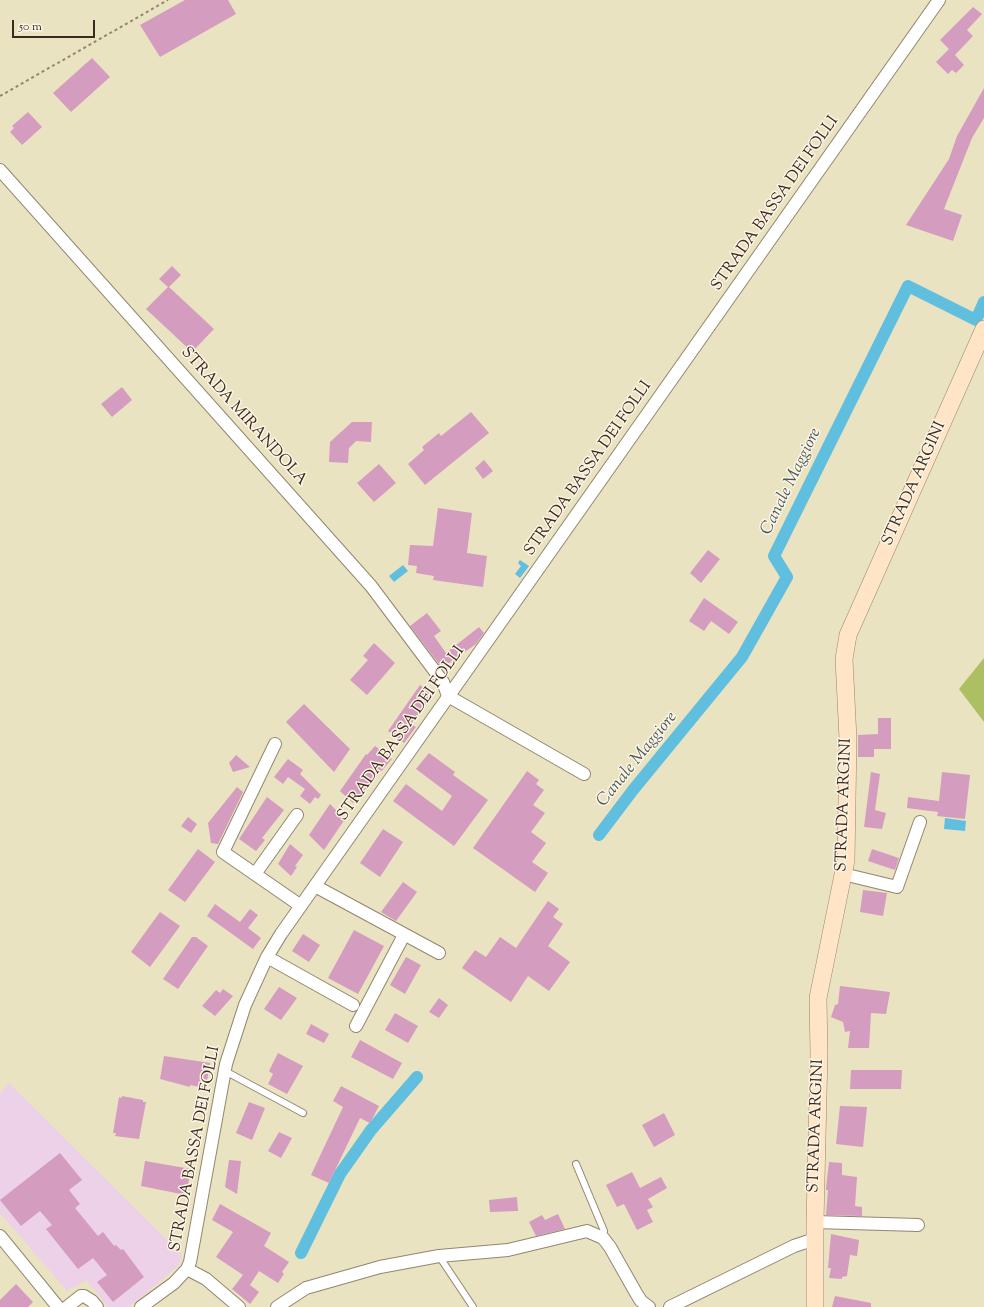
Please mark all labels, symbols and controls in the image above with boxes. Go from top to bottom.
scale bar [14,12,97,38]
text: 50 m [19,18,42,36]
street label: STRADA BASSA DEI FOLLI [708,113,844,295]
street label: STRADA MIRANDOLA [176,344,310,490]
street label: STRADA BASSA DEI FOLLI [521,378,657,560]
street label: STRADA ARGINI [879,419,951,549]
water label: Canale Maggiore [757,425,827,539]
street label: STRADA BASSA DEI FOLLI [334,643,470,825]
water label: Canale Maggiore [593,708,683,812]
street label: STRADA ARGINI [833,738,857,872]
street label: STRADA BASSA DEI FOLLI [167,1045,225,1253]
street label: STRADA ARGINI [805,1059,829,1193]

